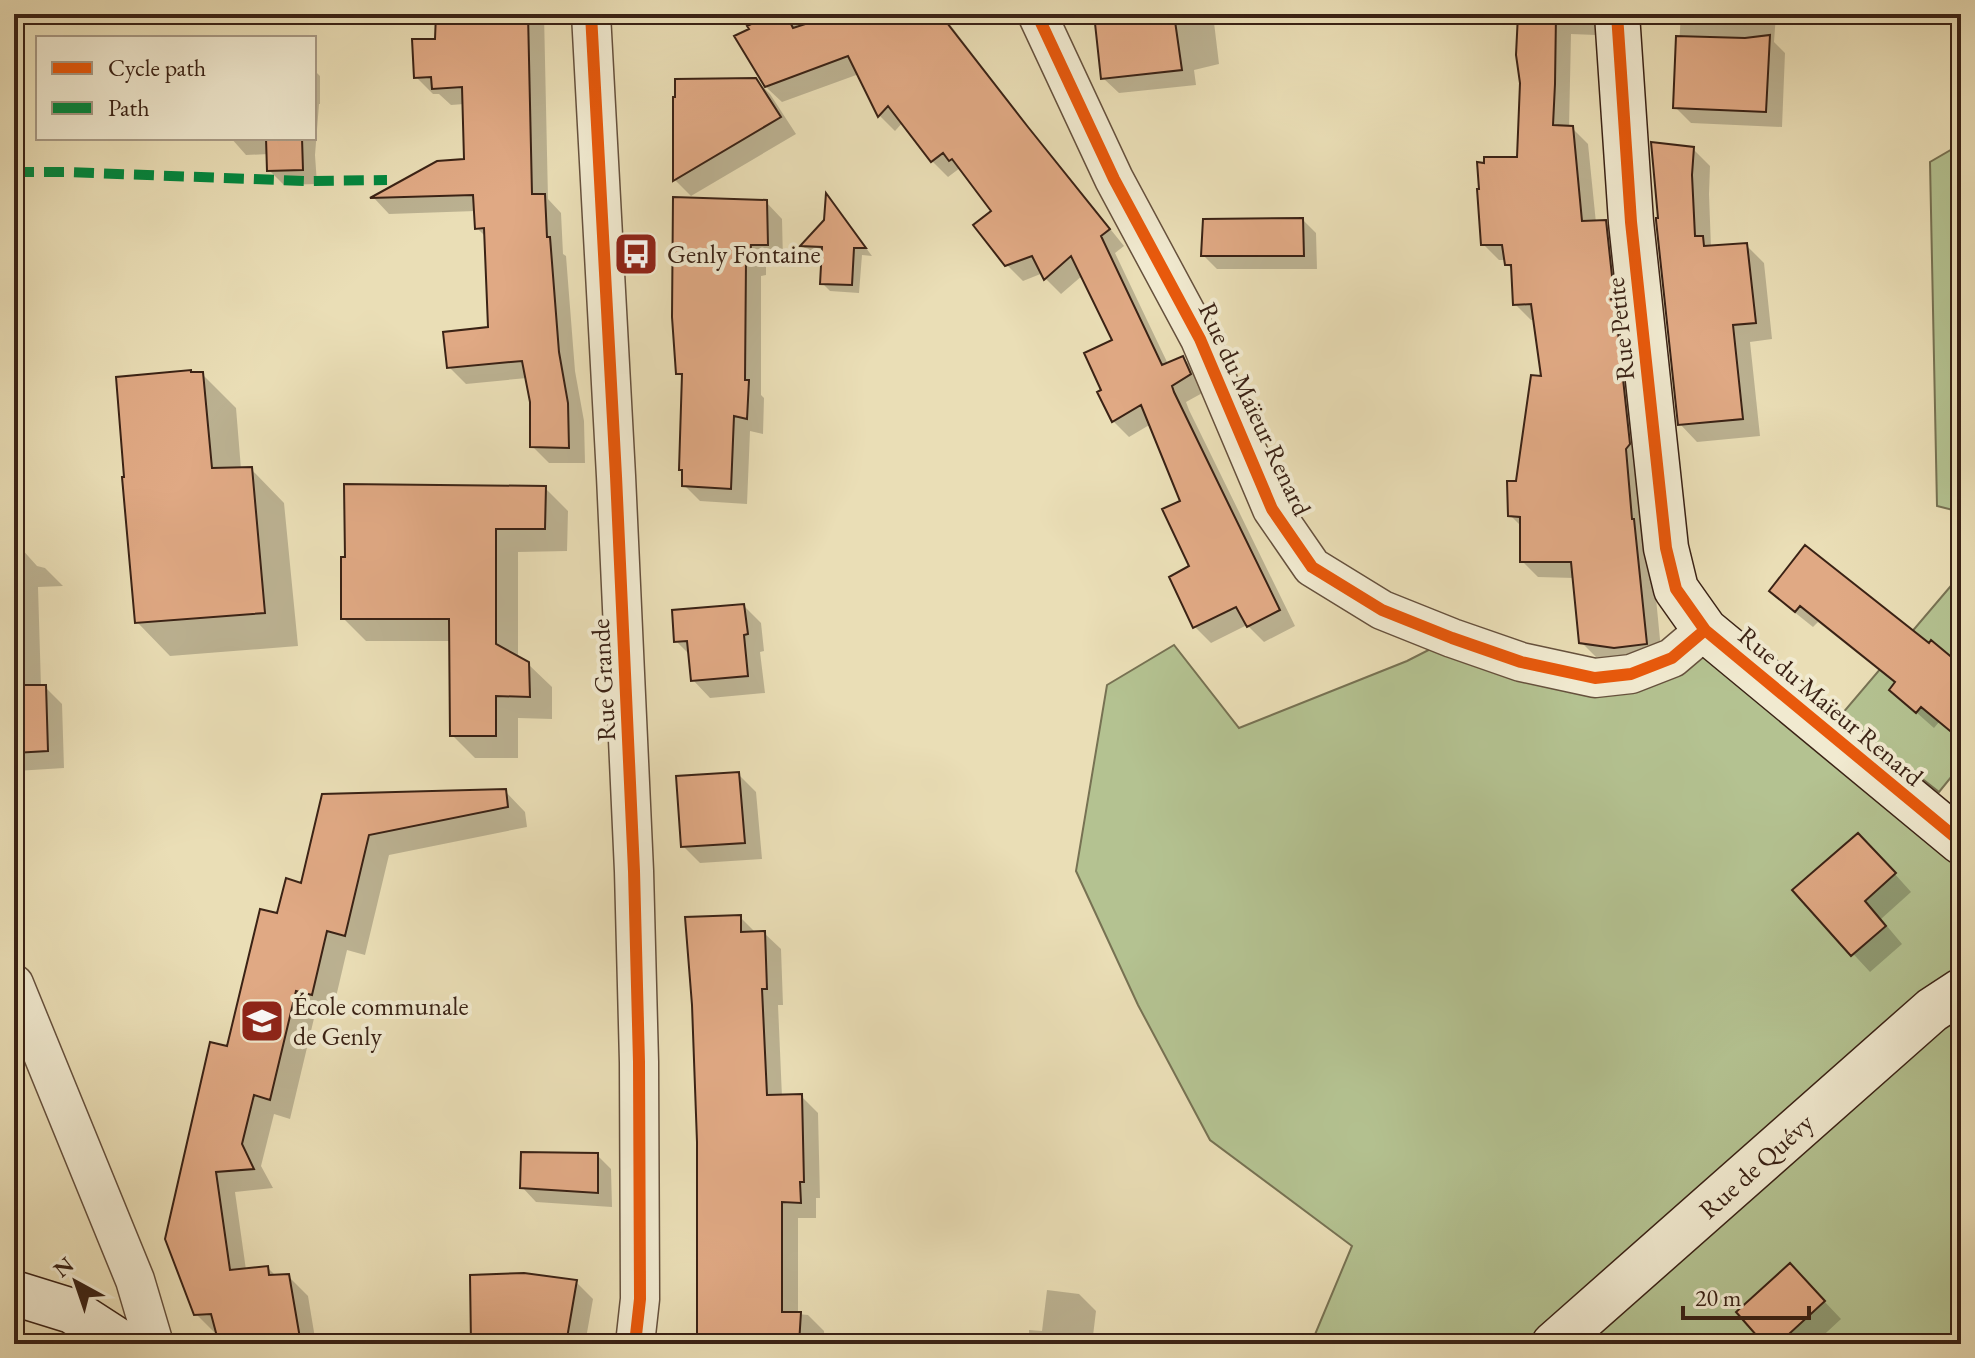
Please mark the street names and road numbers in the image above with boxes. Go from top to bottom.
street label: Rue Petite [1598,276,1642,382]
street label: Rue du Maïeur Renard [1191,297,1320,522]
street label: Rue Grande [583,618,623,742]
street label: Rue du Maïeur Renard [1731,619,1931,794]
street label: Rue de Quévy [1692,1105,1821,1226]

